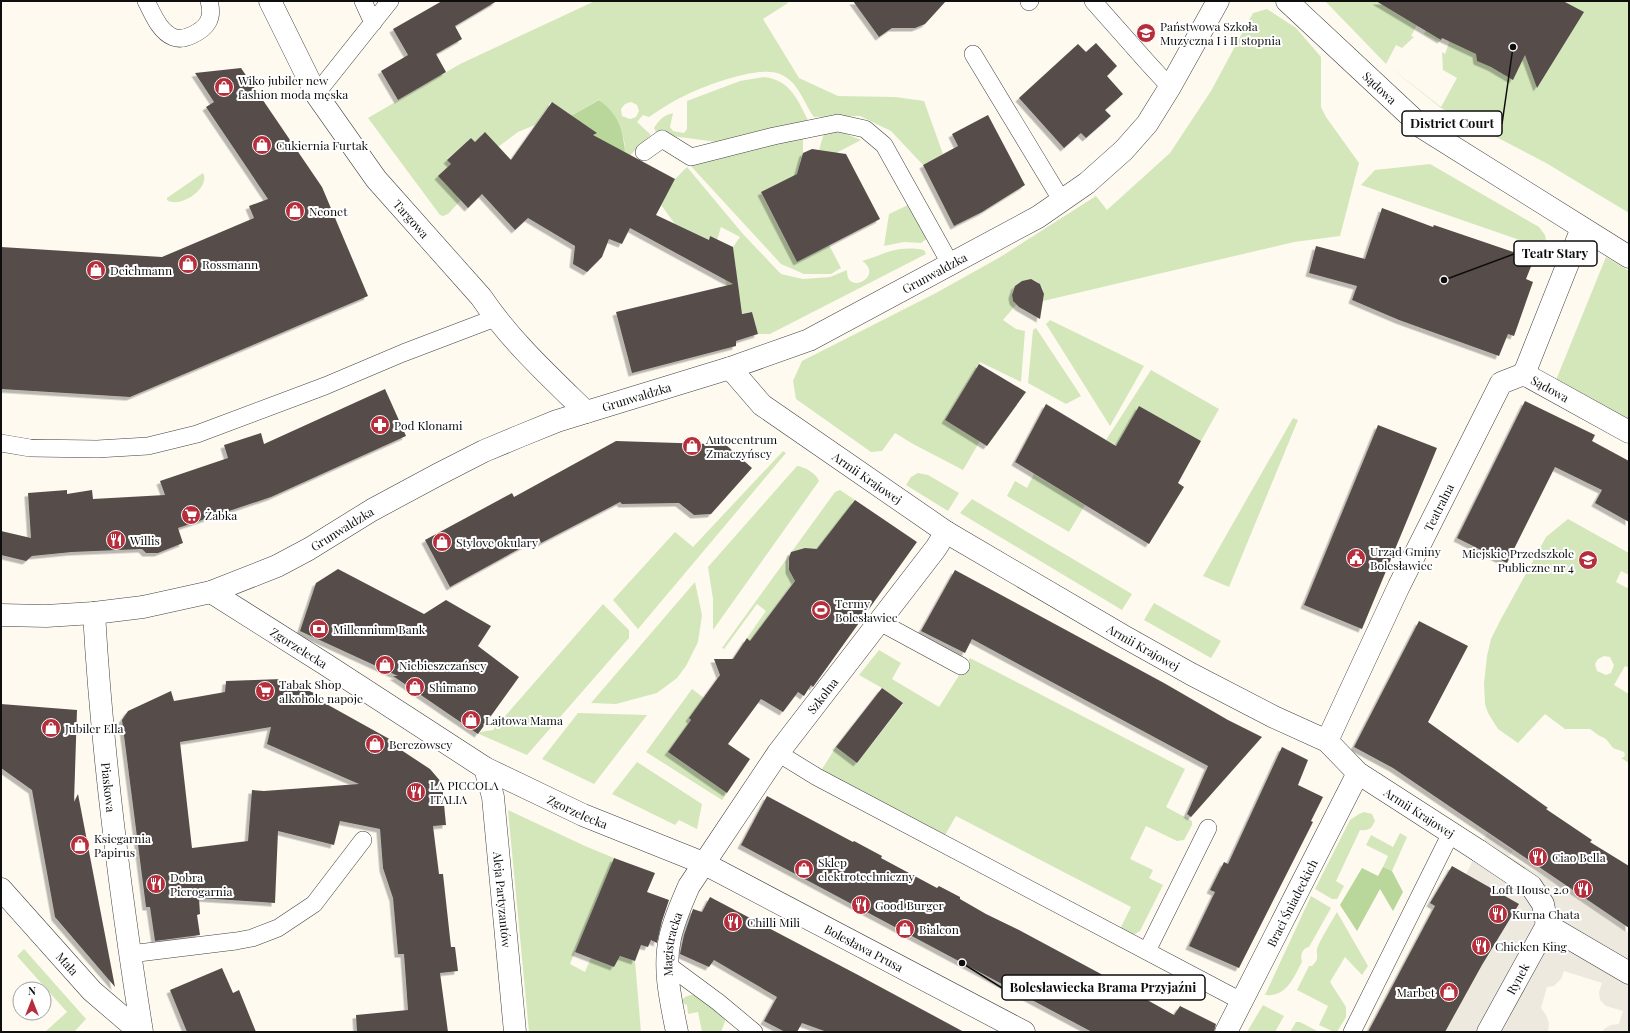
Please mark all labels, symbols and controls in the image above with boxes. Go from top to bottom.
place label: Państwowa Szkoła Muzyczna I i II stopnia [1160,18,1281,48]
school or university icon: Państwowa Szkoła Muzyczna I i II stopnia [1135,22,1157,44]
street label: Sądowa [1359,68,1400,108]
place label: Wiko jubiler new fashion moda męska [237,72,348,102]
shop icon: Wiko jubiler new fashion moda męska [213,76,235,98]
callout: District Court [1402,111,1502,136]
text: District Court [1410,114,1494,131]
shop icon: Cukiernia Furtak [251,134,273,156]
place label: Cukiernia Furtak [276,137,369,153]
street label: Targowa [390,196,433,241]
shop icon: Neonet [284,200,306,222]
place label: Neonet [309,203,348,219]
callout: Teatr Stary [1514,241,1597,266]
text: Teatr Stary [1522,244,1589,261]
street label: Grunwaldzka [899,249,970,297]
shop icon: Rossmann [177,253,199,275]
place label: Rossmann [202,256,258,272]
shop icon: Deichmann [85,259,107,281]
place label: Deichmann [110,262,172,278]
street label: Sądowa [1528,372,1572,405]
street label: Grunwaldzka [600,379,673,415]
pharmacy icon: Pod Klonami [369,414,391,436]
place label: Pod Klonami [394,417,463,433]
place label: Autocentrum Zmaczyńscy [705,431,778,461]
shop icon: Autocentrum Zmaczyńscy [681,435,703,457]
street label: Armii Krajowej [829,448,905,507]
street label: Teatralna [1420,481,1457,534]
street label: Grunwaldzka [307,503,377,554]
supermarket icon: Żabka [180,504,202,526]
place label: Żabka [205,507,237,523]
restaurant icon: Willis [105,529,127,551]
shop icon: Stylove okulary [431,531,453,553]
place label: Willis [129,532,160,548]
place label: Stylove okulary [456,534,538,550]
place label: Urząd Gminy Bolesławiec [1370,543,1441,573]
place label: Miejskie Przedszkole Publiczne nr 4 [1462,545,1574,575]
public building icon: Urząd Gminy Bolesławiec [1345,547,1367,569]
school or university icon: Miejskie Przedszkole Publiczne nr 4 [1577,549,1599,571]
place label: Termy Bolesławiec [835,595,898,625]
sports icon: Termy Bolesławiec [810,599,832,621]
bank icon: Millennium Bank [308,618,330,640]
street label: Armii Krajowej [1103,620,1183,674]
place label: Millennium Bank [333,621,426,637]
street label: Zgorzelecka [267,623,331,672]
shop icon: Niebieszczańscy [374,654,396,676]
place label: Niebieszczańscy [399,657,486,673]
street label: Szkolna [803,674,841,717]
place label: Tabak Shop alkohole napoje [279,676,363,706]
shop icon: Shimano [404,676,426,698]
place label: Shimano [429,679,477,695]
supermarket icon: Tabak Shop alkohole napoje [254,680,276,702]
shop icon: Lajtowa Mama [460,709,482,731]
place label: Lajtowa Mama [485,712,563,728]
shop icon: Jubiler Ella [40,717,62,739]
place label: Jubiler Ella [64,720,124,736]
shop icon: Berezowscy [364,733,386,755]
place label: Berezowscy [389,736,452,752]
street label: Piaskowa [98,762,119,813]
place label: LA PICCOLA ITALIA [430,777,499,807]
restaurant icon: LA PICCOLA ITALIA [405,781,427,803]
street label: Armii Krajowej [1380,783,1458,841]
street label: Zgorzelecka [545,791,610,832]
place label: Ksiegarnia Papirus [94,830,151,860]
shop icon: Ksiegarnia Papirus [69,834,91,856]
restaurant icon: Ciao Bella [1527,846,1549,868]
place label: Ciao Bella [1552,849,1606,865]
street label: Aleja Partyzantów [490,850,515,949]
place label: Sklep elektrotechniczny [818,854,915,884]
street label: Braci Śniadeckich [1263,856,1321,949]
shop icon: Sklep elektrotechniczny [793,858,815,880]
place label: Dobra Pierogarnia [170,869,232,899]
restaurant icon: Dobra Pierogarnia [145,873,167,895]
restaurant icon: Loft House 2.0 [1572,878,1594,900]
place label: Loft House 2.0 [1492,881,1569,897]
restaurant icon: Good Burger [850,894,872,916]
place label: Good Burger [875,897,945,913]
restaurant icon: Kurna Chata [1487,903,1509,925]
place label: Kurna Chata [1512,906,1580,922]
street label: Magistracka [659,910,685,977]
restaurant icon: Chilli Mili [722,911,744,933]
place label: Chilli Mili [747,914,801,930]
shop icon: Bialcon [894,918,916,940]
street label: Bolesława Prusa [822,920,906,975]
place label: Bialcon [919,921,959,937]
restaurant icon: Chicken King [1470,935,1492,957]
place label: Chicken King [1495,938,1568,954]
street label: Mała [53,949,82,979]
street label: Rynek [1502,960,1533,997]
callout: Bolesławiecka Brama Przyjaźni [1002,975,1205,1000]
text: Bolesławiecka Brama Przyjaźni [1010,978,1196,995]
north arrow [12,981,52,1021]
shop icon: Marbet [1438,981,1460,1003]
text: N [28,983,36,998]
place label: Marbet [1396,984,1436,1000]

